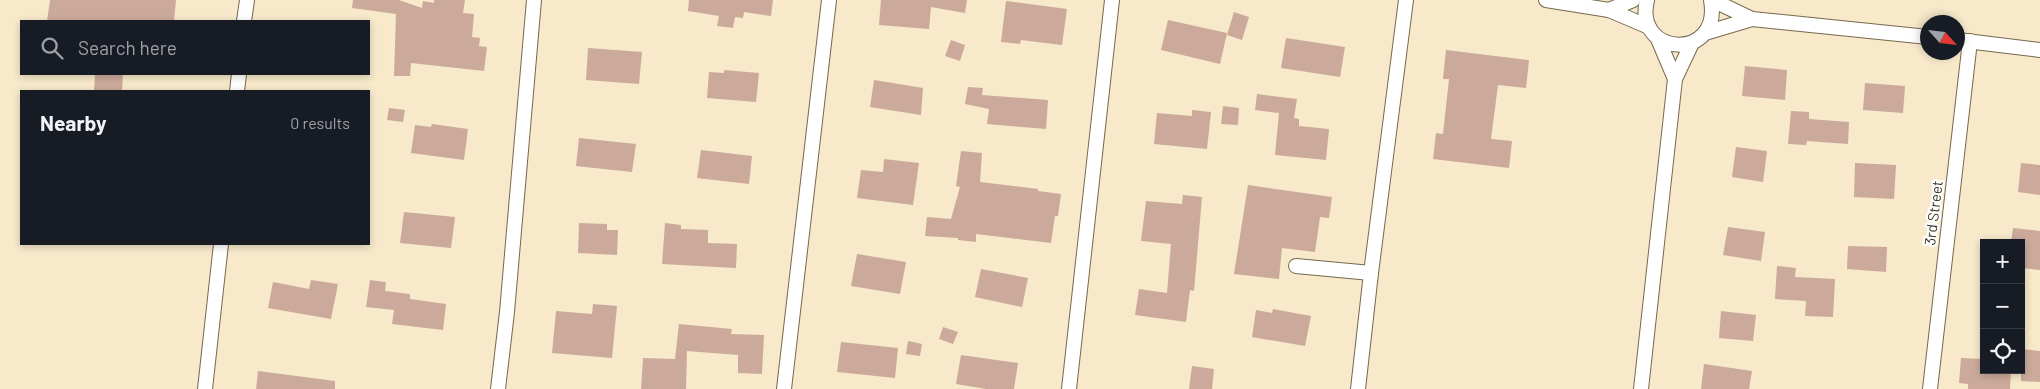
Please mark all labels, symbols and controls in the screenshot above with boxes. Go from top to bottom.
north arrow [1920,15,1965,60]
search box [20,20,370,75]
icon: search [38,34,66,62]
text: Search here [78,36,177,59]
text: Nearby [40,110,106,135]
text: 0 results [290,113,350,132]
street label: 3rd Street [1920,180,1946,246]
map controls [1980,239,2025,374]
button: + [1980,239,2025,284]
button: − [1980,284,2025,329]
button: locate [1980,329,2025,374]

